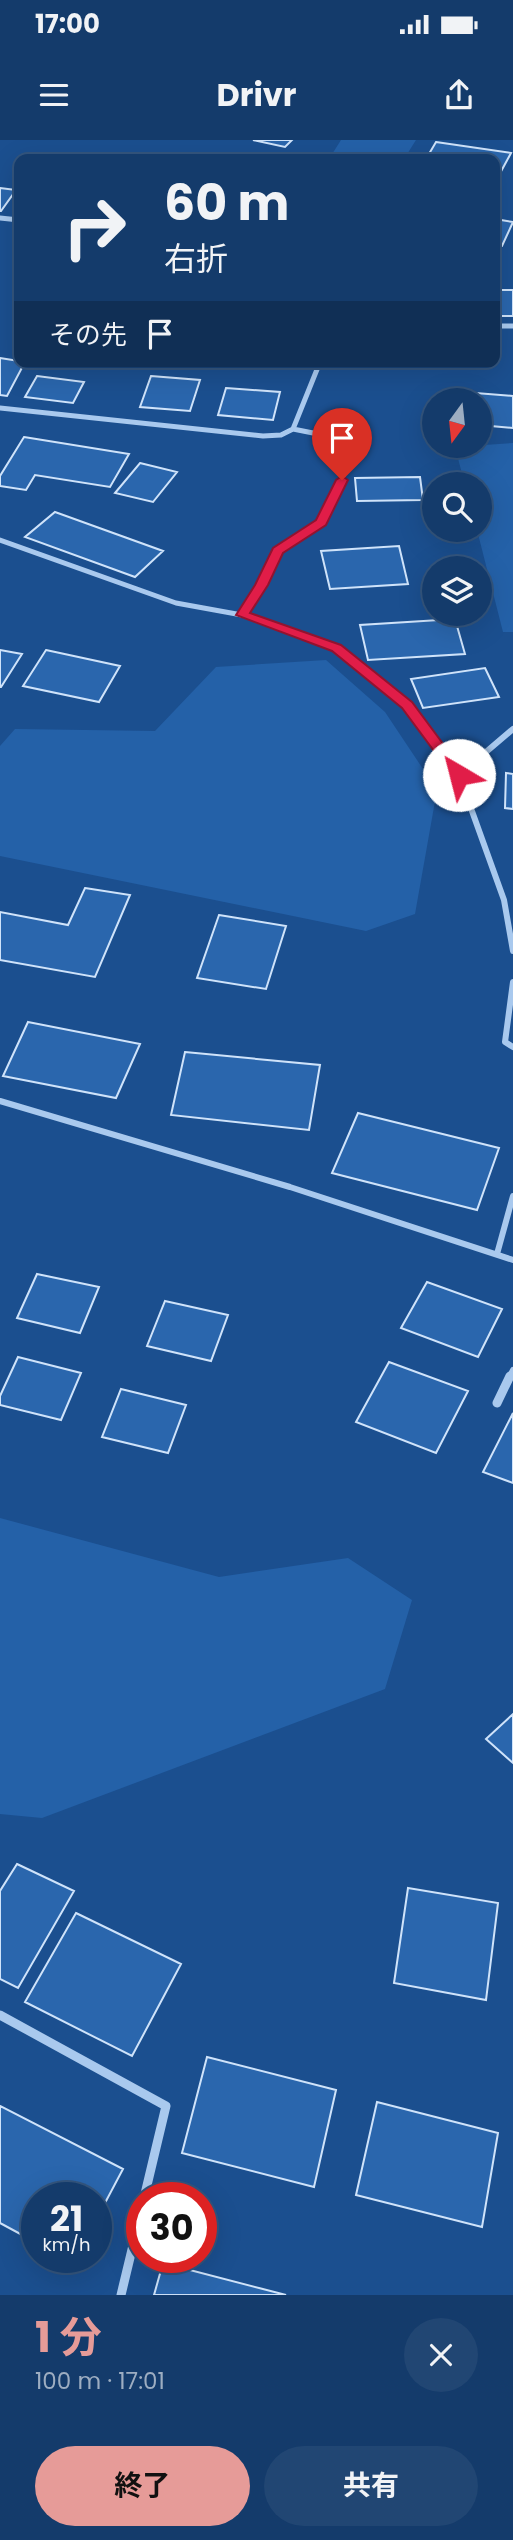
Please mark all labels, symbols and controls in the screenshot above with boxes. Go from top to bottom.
text: 17:00 [35,6,100,42]
text: Drivr [216,72,297,117]
icon: menu [35,76,73,114]
icon: share [440,76,478,114]
text: 60 m [164,169,289,237]
icon: right [49,182,140,273]
text: 右折 [164,236,228,281]
icon: arrive [141,315,179,353]
text: その先 [49,317,127,353]
north arrow [422,388,492,458]
map controls [422,388,492,626]
pin [312,408,372,480]
icon: arrive [323,419,361,457]
button: search [422,472,492,542]
button: layers [422,556,492,626]
position arrow [422,738,496,812]
speed limit sign: 30 [126,2182,217,2273]
text: 21 [50,2194,83,2243]
text: km/h [43,2232,90,2257]
text: 1 分 [35,2308,102,2367]
button: close [404,2318,478,2392]
text: 100 m · 17:01 [35,2365,165,2397]
button: 終了 [35,2446,250,2526]
button: 共有 [264,2446,478,2526]

